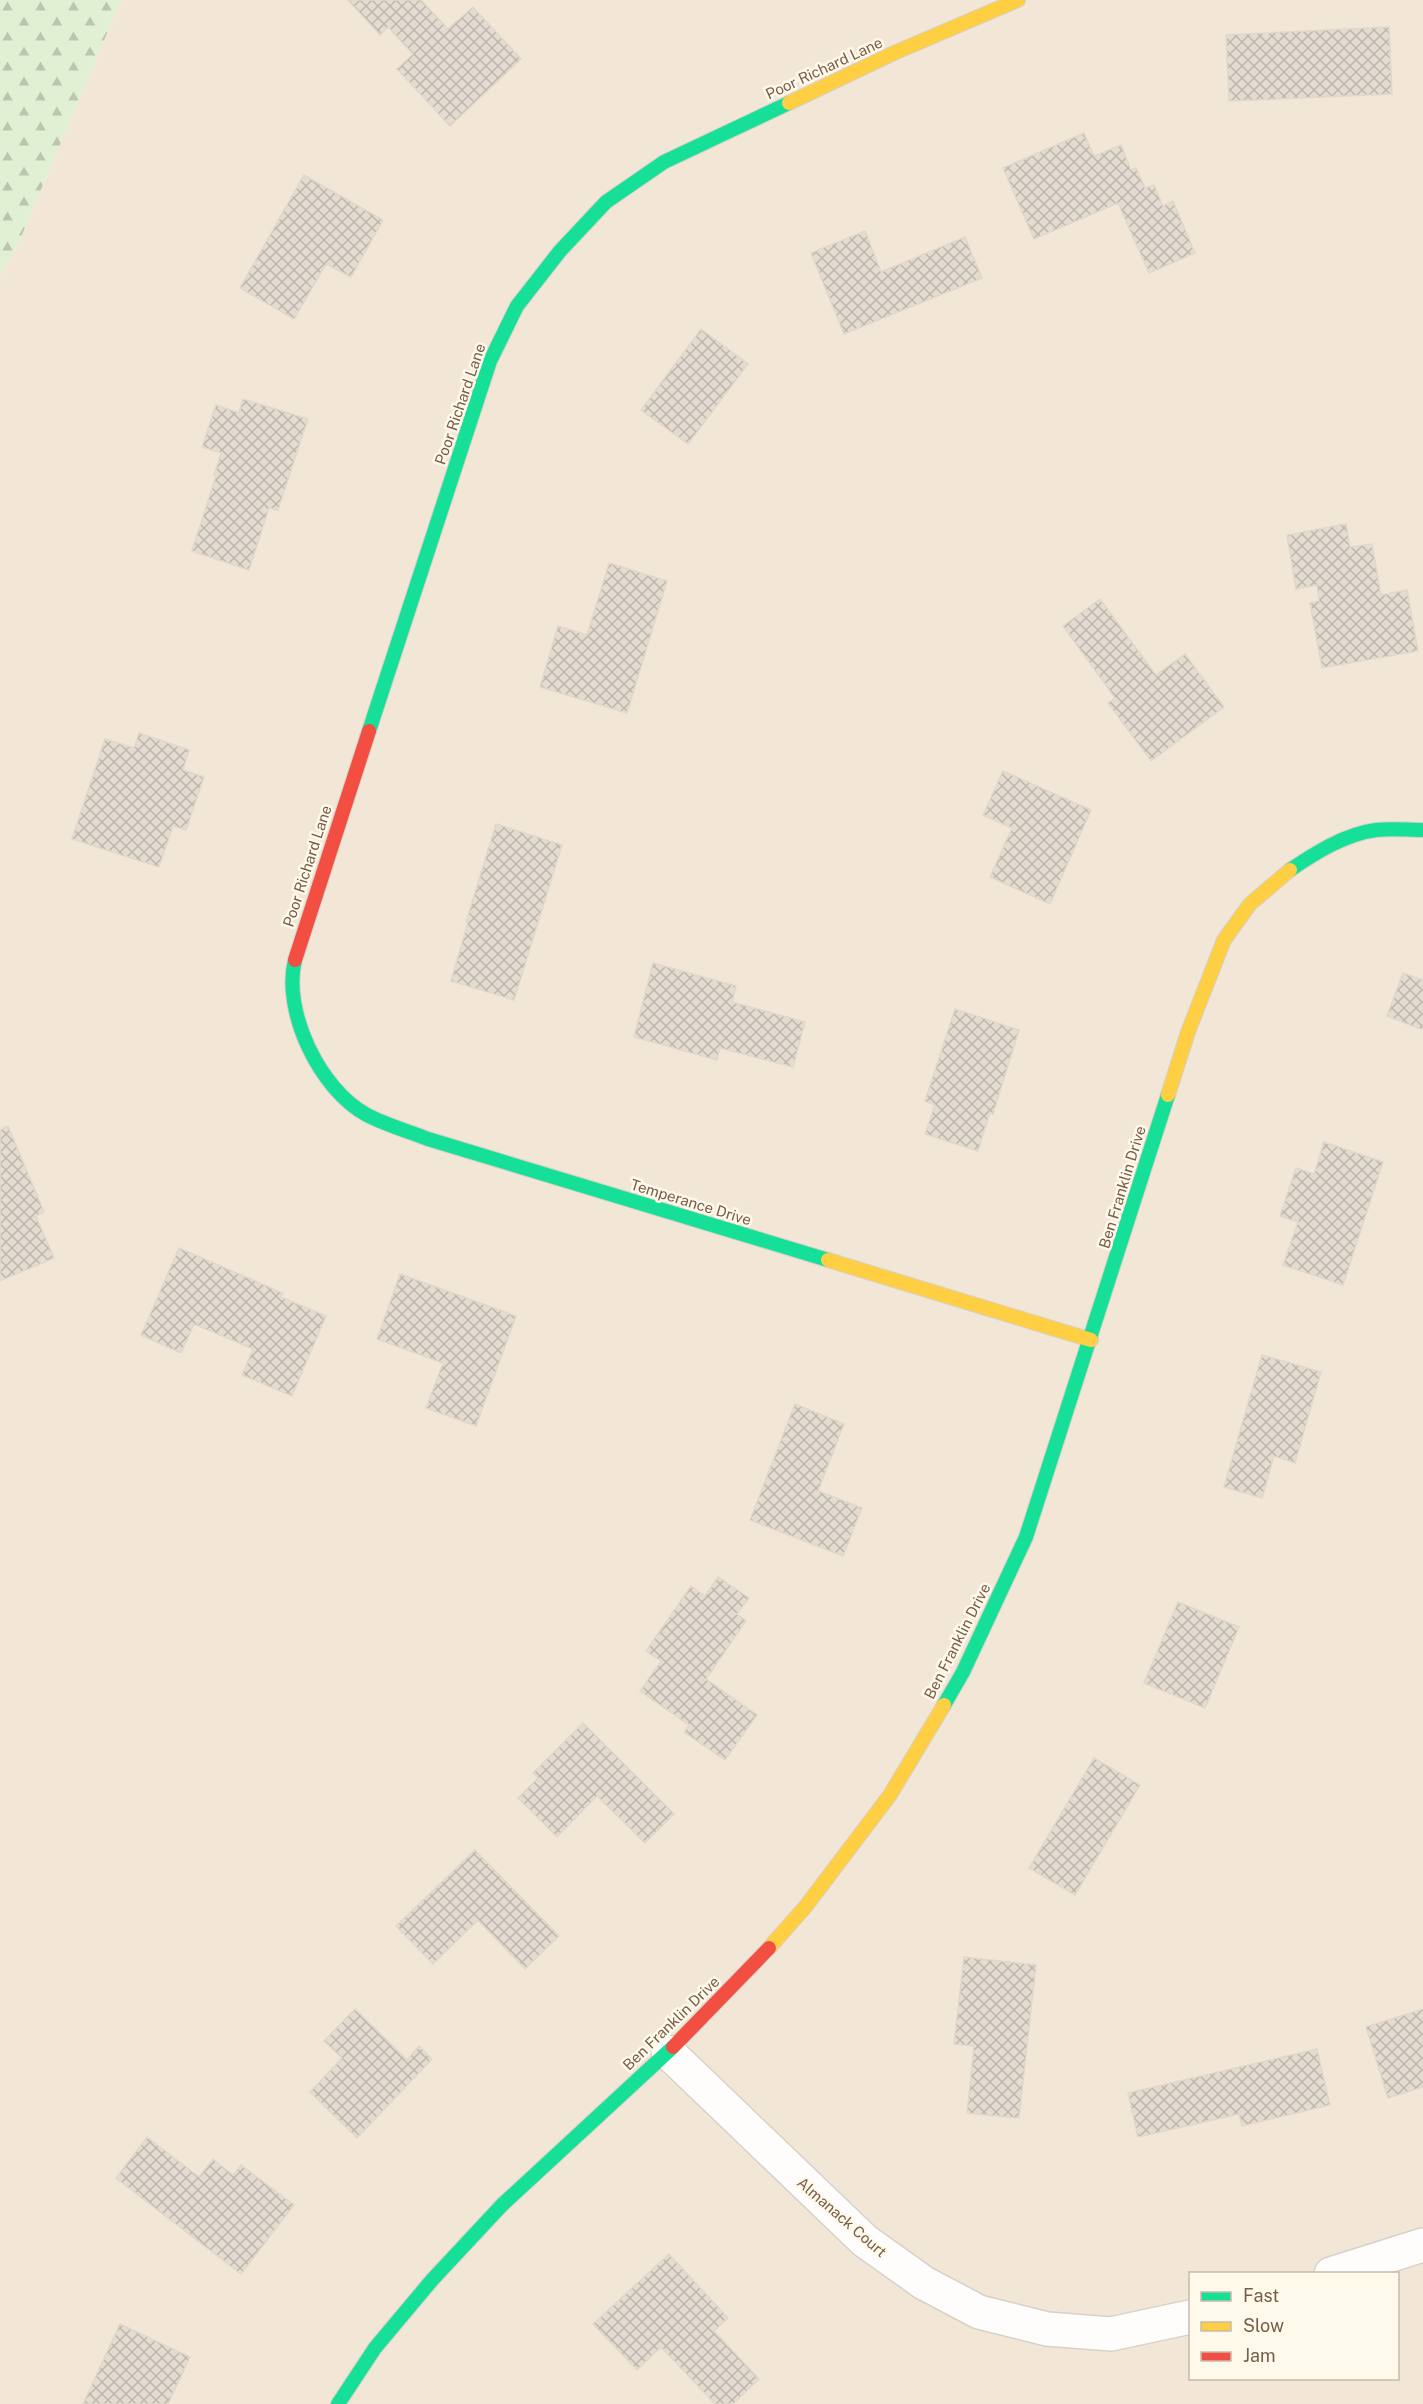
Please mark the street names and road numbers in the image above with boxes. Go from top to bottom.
street label: Poor Richard Lane [763,33,885,103]
street label: Poor Richard Lane [431,341,489,467]
street label: Poor Richard Lane [279,803,335,929]
street label: Ben Franklin Drive [1095,1124,1149,1250]
street label: Temperance Drive [629,1176,753,1228]
street label: Ben Franklin Drive [921,1580,993,1702]
street label: Ben Franklin Drive [619,1973,723,2073]
street label: Almanack Court [794,2174,890,2260]

